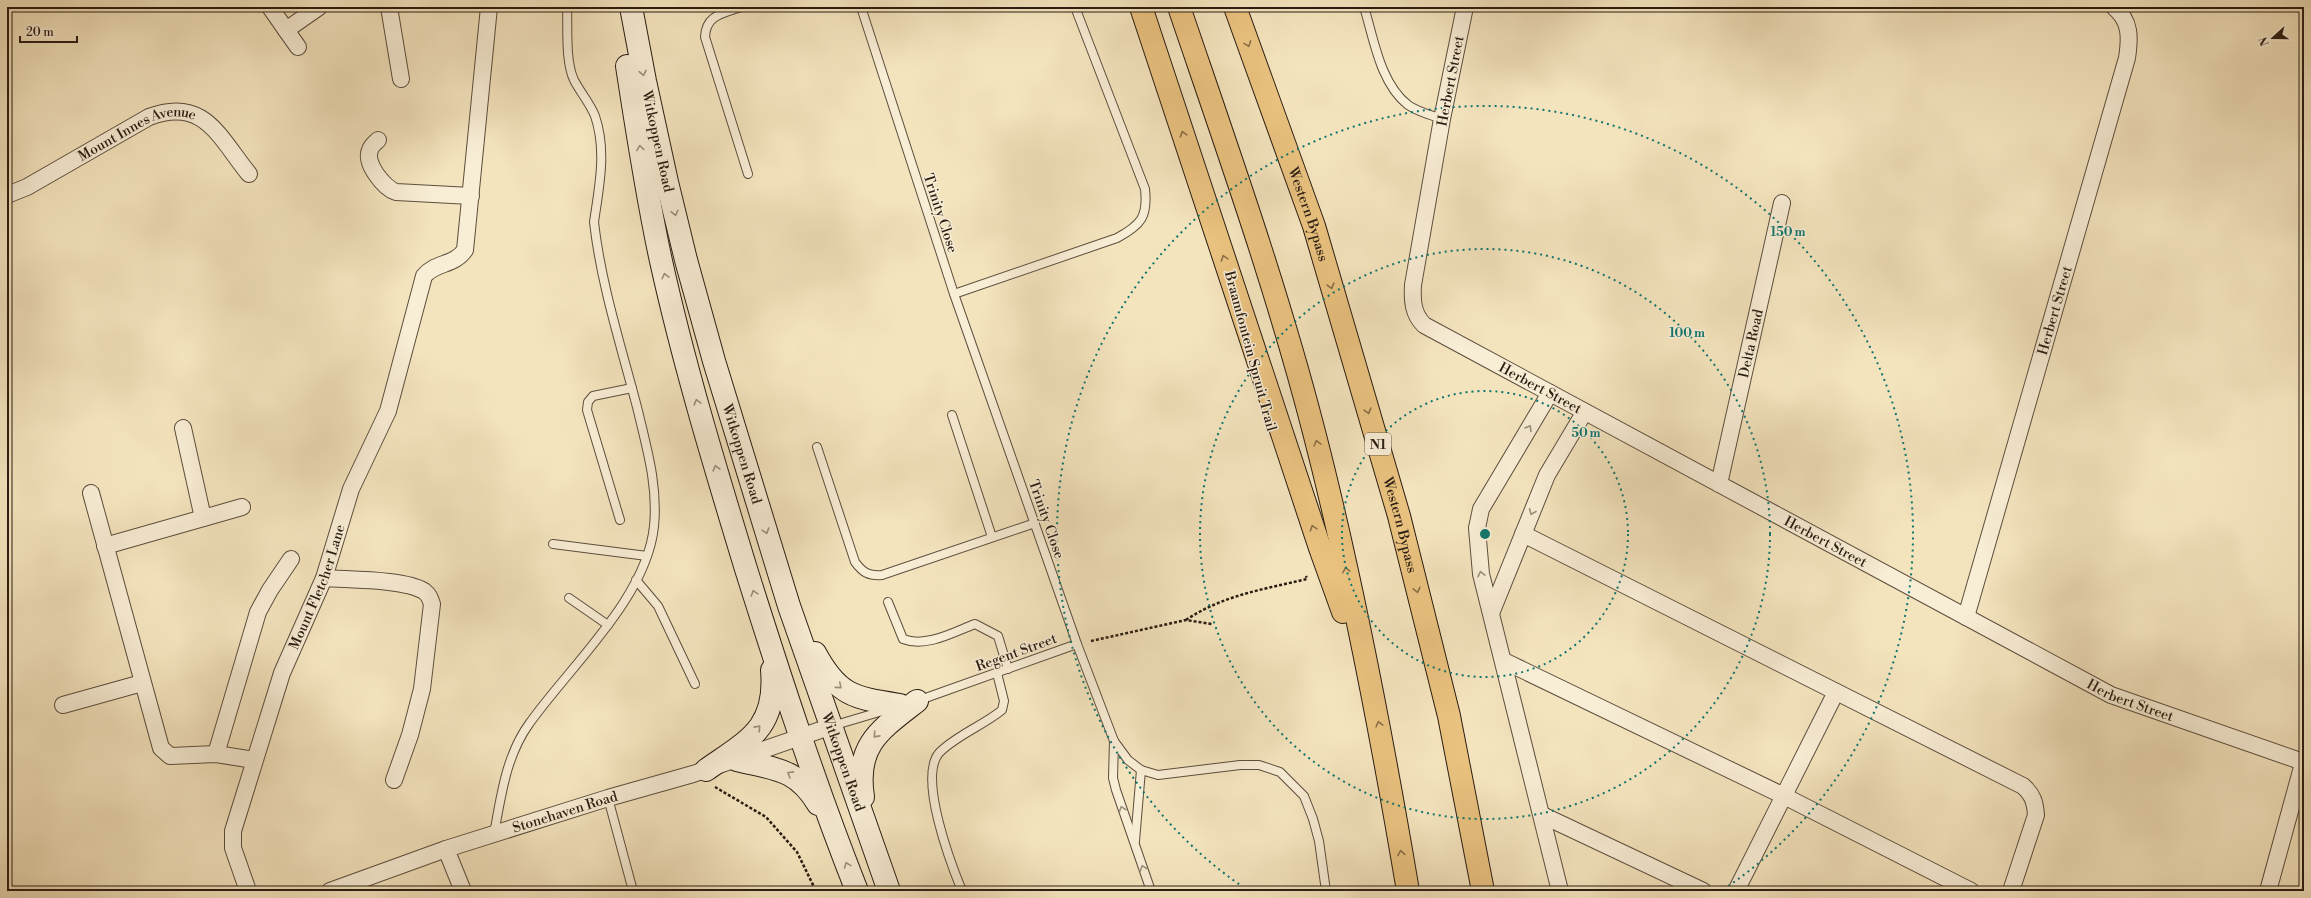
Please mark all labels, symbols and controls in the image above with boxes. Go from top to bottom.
scale bar [20,18,77,44]
north arrow [2253,18,2293,58]
text: 20 m [26,25,54,40]
street label: Herbert Street [1433,34,1469,128]
text: N [2256,34,2273,48]
one-way arrow [1244,40,1252,47]
one-way arrow [638,70,647,76]
street label: Witkoppen Road [637,88,677,194]
street label: Mount Innes Avenue [75,103,199,166]
one-way arrow [1179,131,1188,138]
one-way arrow [636,145,645,151]
street label: Western Bypass [1283,164,1332,264]
street label: Trinity Close [919,171,961,255]
one-way arrow [670,210,678,217]
text: 150 m [1771,225,1805,240]
one-way arrow [1220,255,1229,262]
street label: Herbert Street [2034,264,2077,357]
street label: Braamfontein Spruit Trail [1220,268,1280,433]
one-way arrow [661,273,669,279]
one-way arrow [1326,282,1335,289]
street label: Delta Road [1735,308,1768,380]
text: 100 m [1669,326,1705,341]
street label: Herbert Street [1495,359,1585,418]
one-way arrow [693,399,702,406]
street label: Witkoppen Road [717,401,765,506]
one-way arrow [1363,407,1372,414]
one-way arrow [1525,425,1532,432]
text: 50 m [1571,426,1601,441]
road number: N1 [1365,433,1391,455]
one-way arrow [1313,440,1321,447]
one-way arrow [712,465,721,472]
street label: Western Bypass [1378,474,1421,575]
street label: Trinity Close [1024,477,1068,561]
one-way arrow [1529,507,1537,515]
street label: Herbert Street [1781,513,1870,572]
street label: Mount Fletcher Lane [285,522,350,653]
one-way arrow [1309,524,1318,531]
centre of rings [1478,527,1492,541]
one-way arrow [761,528,770,535]
one-way arrow [1342,567,1350,573]
one-way arrow [1478,570,1486,577]
one-way arrow [1413,587,1421,593]
one-way arrow [750,589,759,596]
street label: Regent Street [973,630,1059,676]
street label: Herbert Street [2083,676,2176,726]
one-way arrow [834,682,842,689]
street label: Witkoppen Road [817,709,868,814]
one-way arrow [1376,721,1384,728]
one-way arrow [754,725,761,733]
one-way arrow [874,730,881,738]
one-way arrow [787,772,794,779]
street label: Stonehaven Road [510,788,620,837]
one-way arrow [1118,806,1126,813]
one-way arrow [1397,849,1406,856]
one-way arrow [843,861,851,868]
one-way arrow [1139,865,1148,872]

